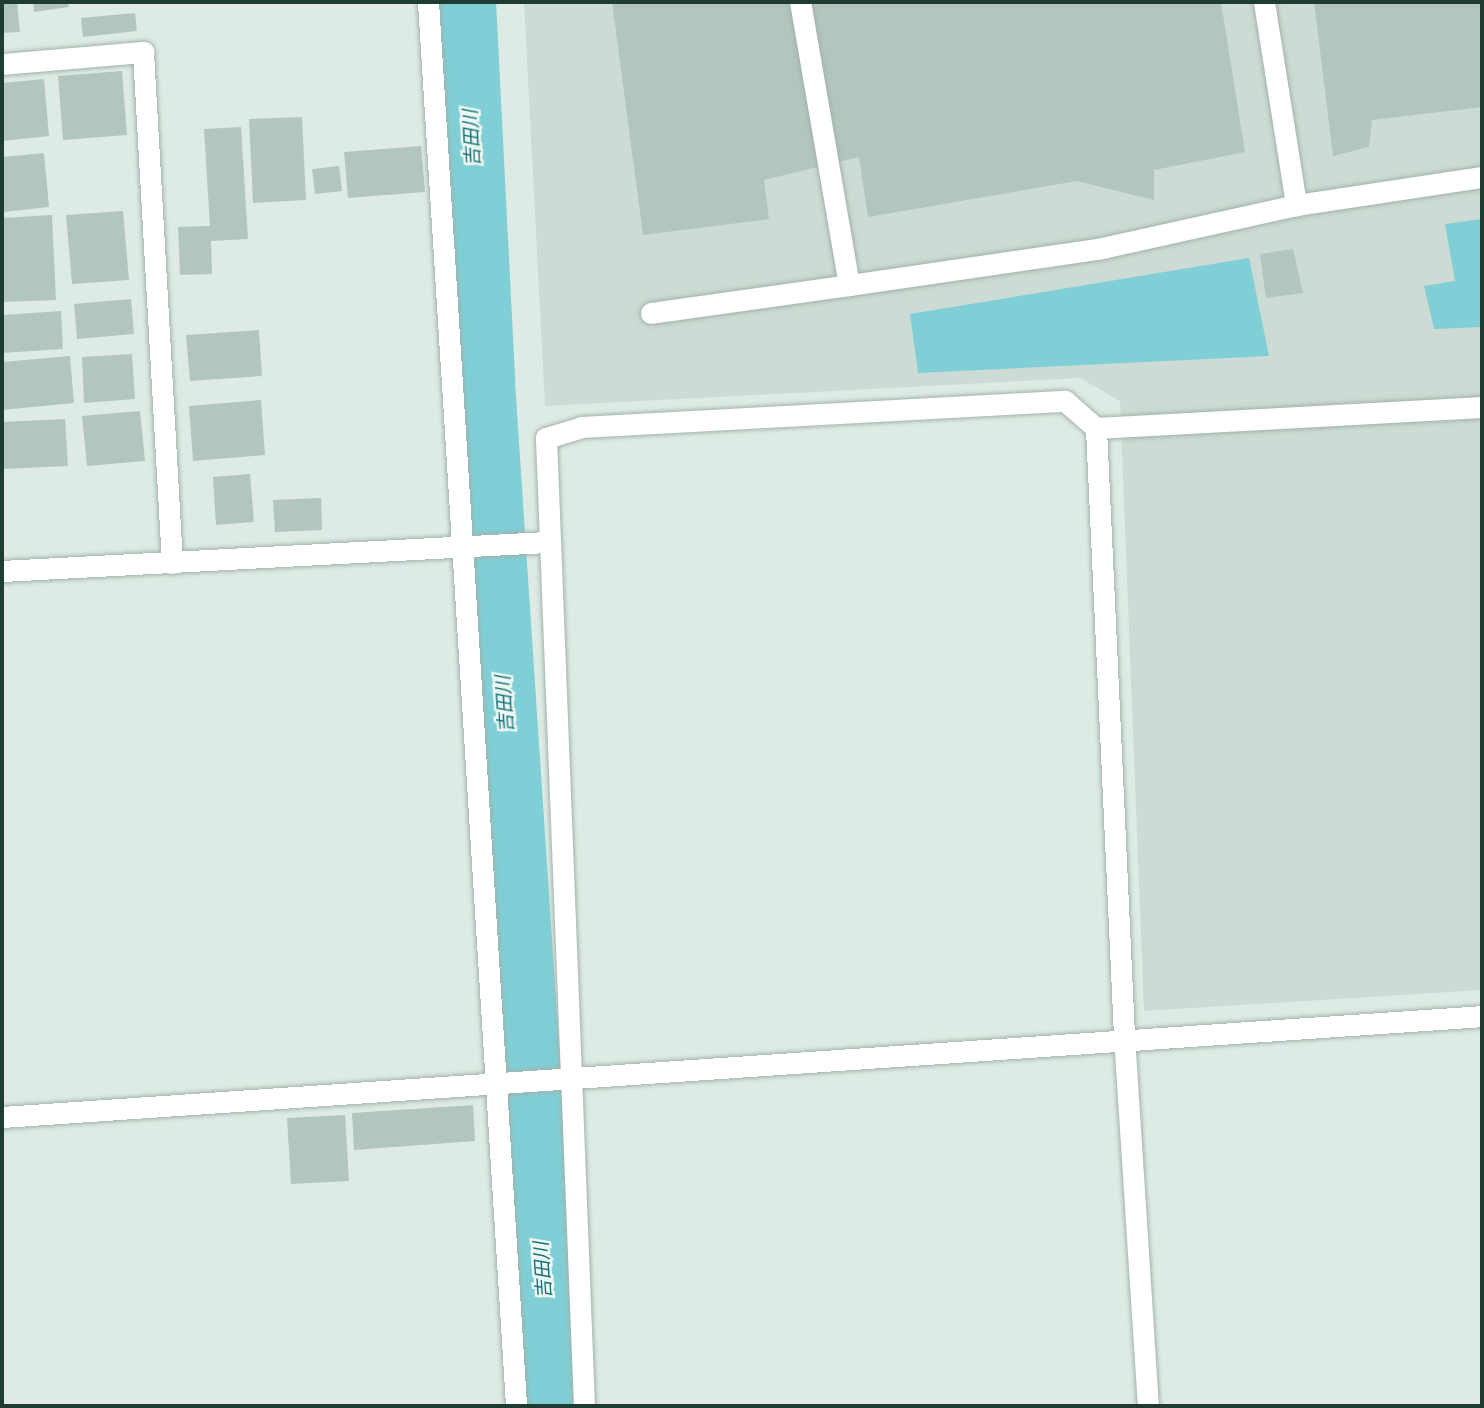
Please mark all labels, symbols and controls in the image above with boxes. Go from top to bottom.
water label: 吉田川 [461,109,487,167]
water label: 吉田川 [494,675,520,733]
water label: 吉田川 [532,1241,558,1299]

